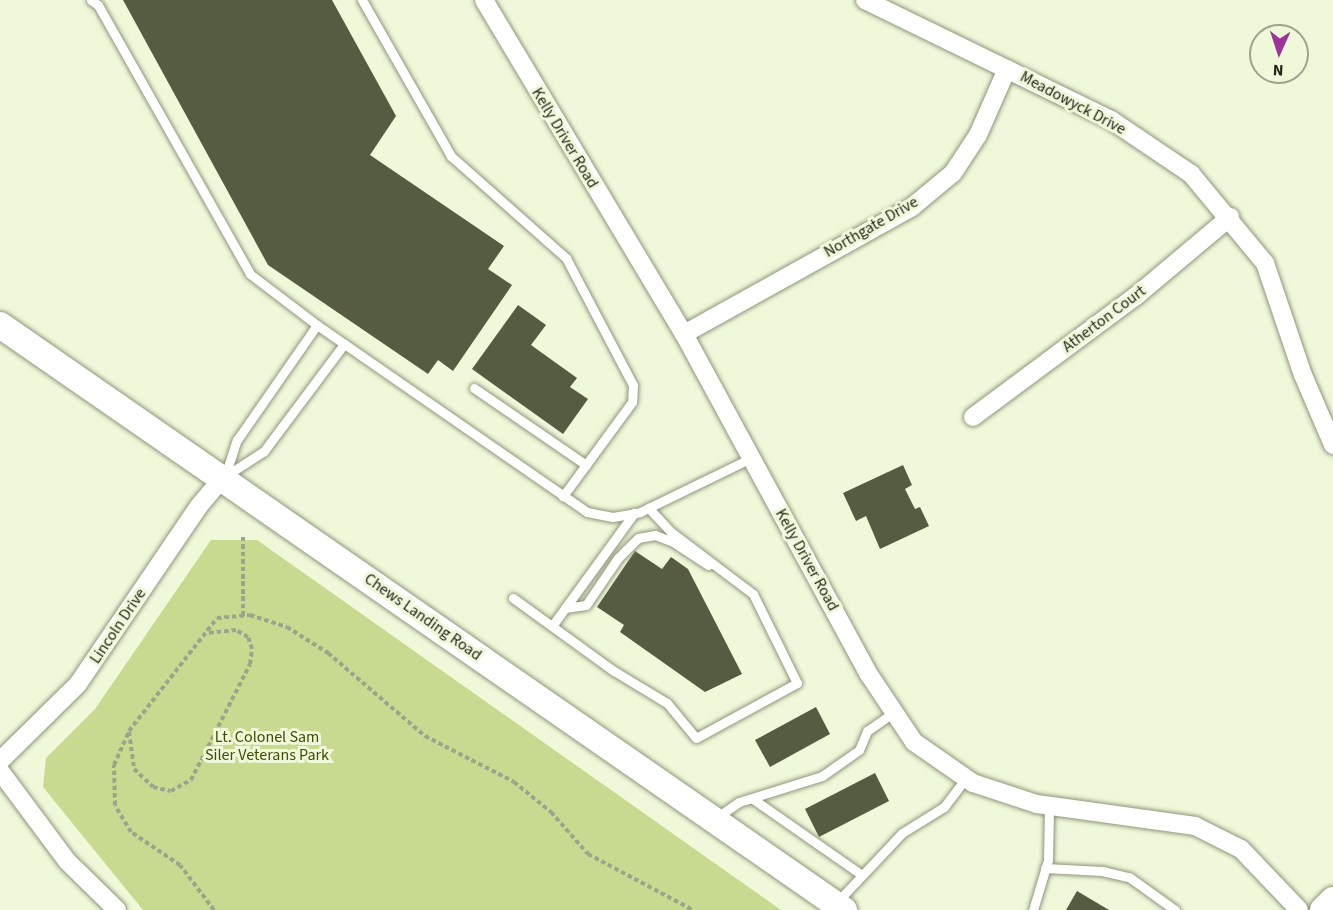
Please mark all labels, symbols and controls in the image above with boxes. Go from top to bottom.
north arrow [1249,24,1309,84]
text: N [1272,59,1284,81]
street label: Meadowyck Drive [1017,67,1129,139]
street label: Kelly Driver Road [527,84,603,192]
street label: Northgate Drive [821,192,921,262]
street label: Atherton Court [1059,281,1149,357]
street label: Kelly Driver Road [771,506,843,614]
street label: Chews Landing Road [361,569,485,665]
street label: Lincoln Drive [86,585,150,667]
park label: Lt. Colonel Sam Siler Veterans Park [205,727,329,765]

